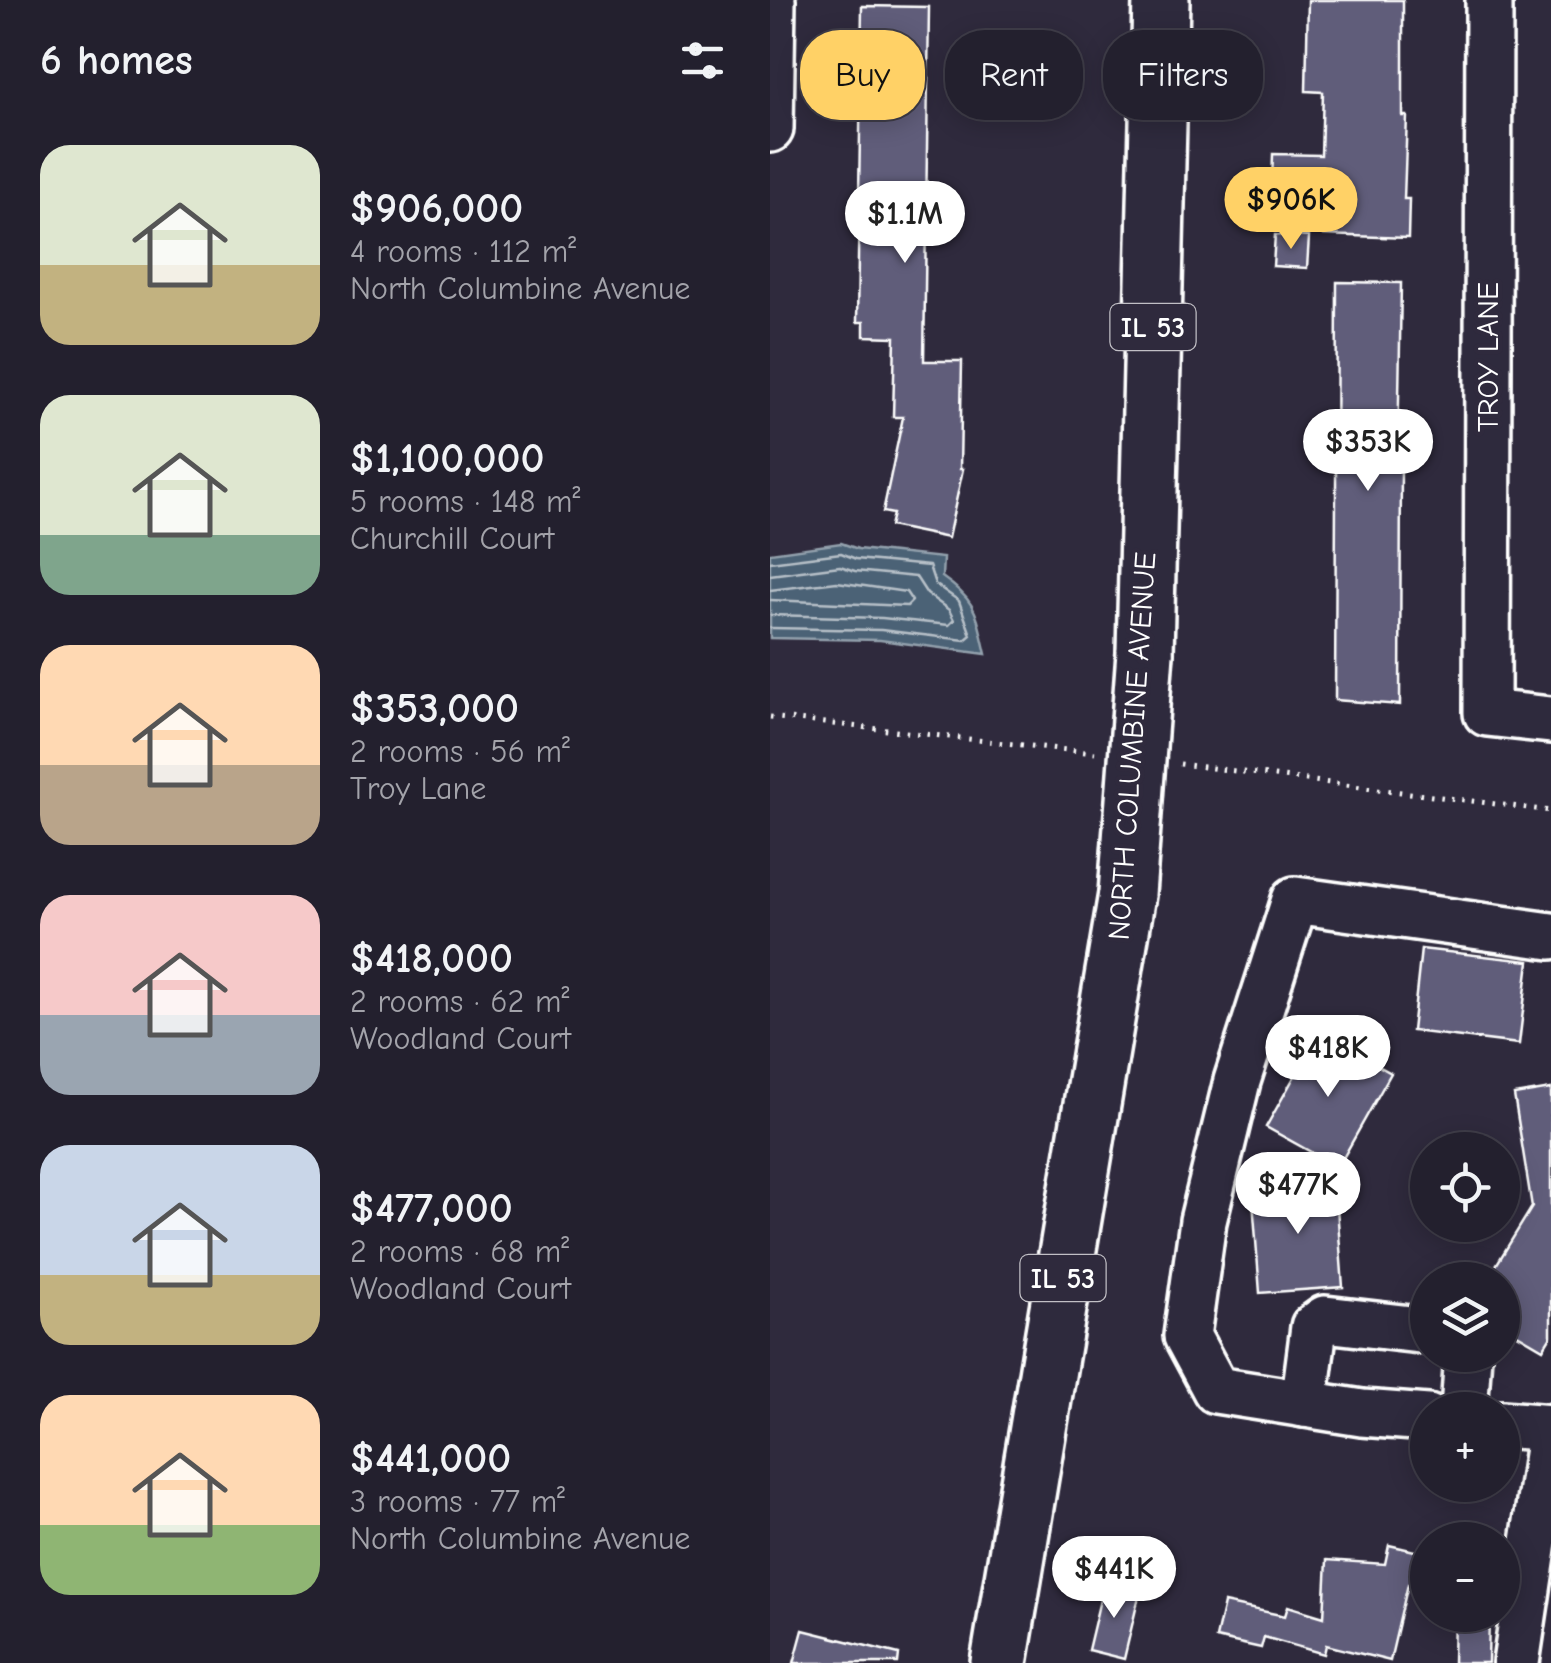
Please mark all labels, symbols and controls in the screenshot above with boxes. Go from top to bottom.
chip: Buy [800,30,925,120]
chip: Rent [945,30,1083,120]
chip: Filters [1103,30,1263,120]
icon: filters [675,33,730,88]
text: 6 homes [40,36,193,85]
pin: $906K [1221,167,1361,252]
pin: $1.1M [835,181,975,266]
text: $906K [1246,181,1336,218]
text: $906,000 [350,184,523,233]
icon: home [120,185,240,305]
text: $1.1M [867,195,943,232]
text: 4 rooms · 112 m² [350,233,576,270]
text: North Columbine Avenue [350,270,690,307]
street label: TROY LANE [1471,282,1506,432]
road number: IL 53 [1110,304,1196,350]
pin: $353K [1298,409,1438,494]
text: $353K [1325,423,1411,460]
text: $1,100,000 [350,434,544,483]
icon: home [120,435,240,555]
text: 5 rooms · 148 m² [350,483,581,520]
text: Churchill Court [350,520,554,557]
street label: NORTH COLUMBINE AVENUE [1101,551,1164,941]
text: $353,000 [350,684,519,733]
icon: home [120,685,240,805]
text: 2 rooms · 56 m² [350,733,570,770]
text: Troy Lane [350,770,486,807]
text: $418,000 [350,934,513,983]
icon: home [120,935,240,1055]
text: 2 rooms · 62 m² [350,983,569,1020]
pin: $418K [1258,1015,1398,1100]
text: Woodland Court [350,1020,571,1057]
text: $418K [1287,1029,1369,1066]
map controls [1410,1132,1520,1632]
button: locate [1410,1132,1520,1242]
pin: $477K [1228,1152,1368,1237]
text: $477K [1257,1166,1339,1203]
text: $477,000 [350,1184,513,1233]
icon: home [120,1185,240,1305]
text: 2 rooms · 68 m² [350,1233,569,1270]
road number: IL 53 [1020,1255,1106,1301]
button: layers [1410,1262,1520,1372]
text: Woodland Court [350,1270,571,1307]
button: + [1410,1392,1520,1502]
text: $441,000 [350,1434,511,1483]
icon: home [120,1435,240,1555]
text: 3 rooms · 77 m² [350,1483,565,1520]
text: North Columbine Avenue [350,1520,690,1557]
button: − [1410,1522,1520,1632]
pin: $441K [1044,1536,1184,1621]
text: $441K [1074,1550,1154,1587]

